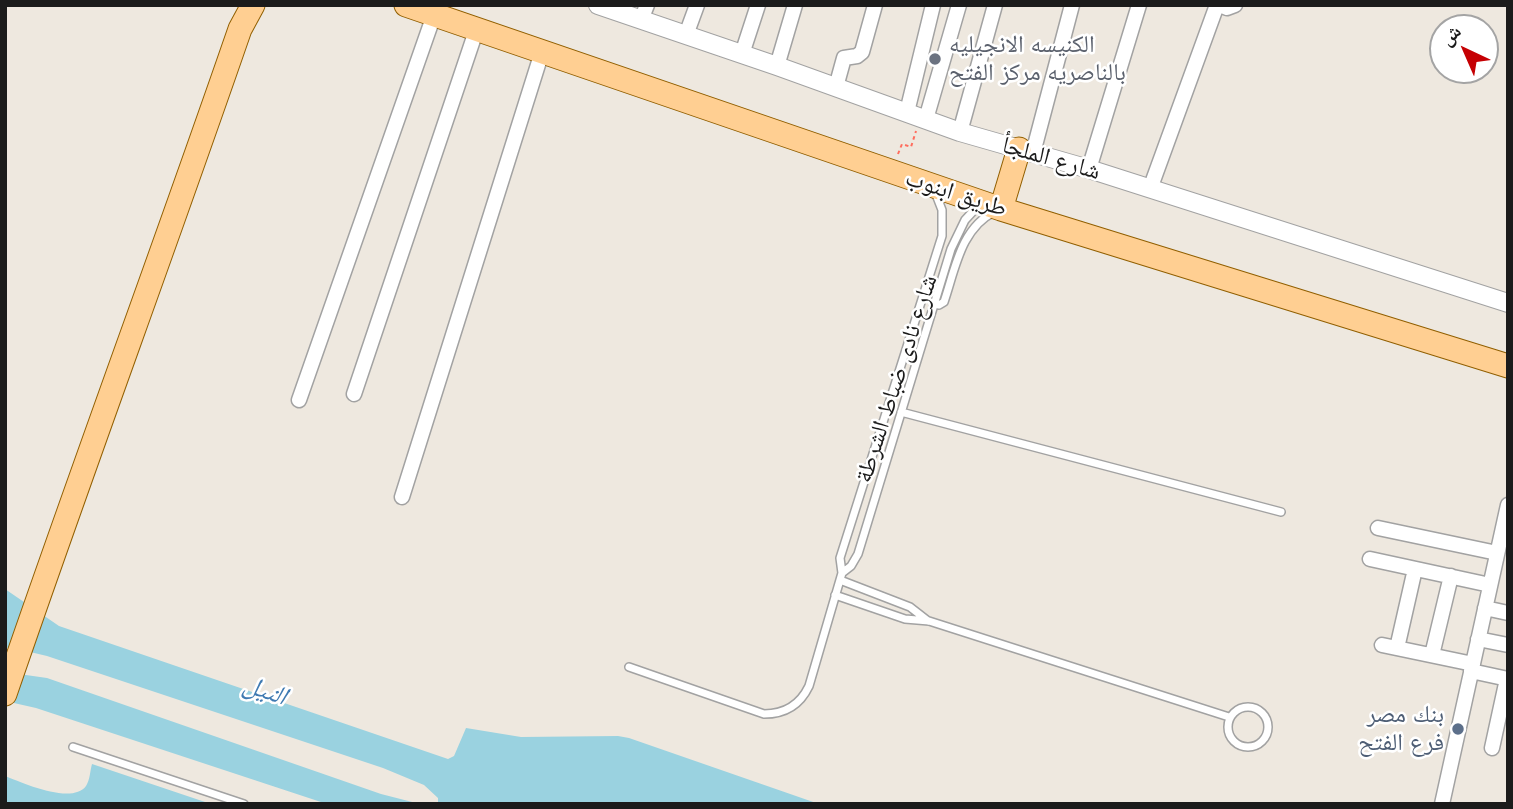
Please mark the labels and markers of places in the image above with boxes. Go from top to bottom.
place label: الكنيسه الانجيليه بالناصريه مركز الفتح [949,31,1126,87]
marker: الكنيسه الانجيليه بالناصريه مركز الفتح [927,51,943,67]
place label: بنك مصر فرع الفتح [1358,701,1444,757]
marker: بنك مصر فرع الفتح [1450,721,1466,737]

